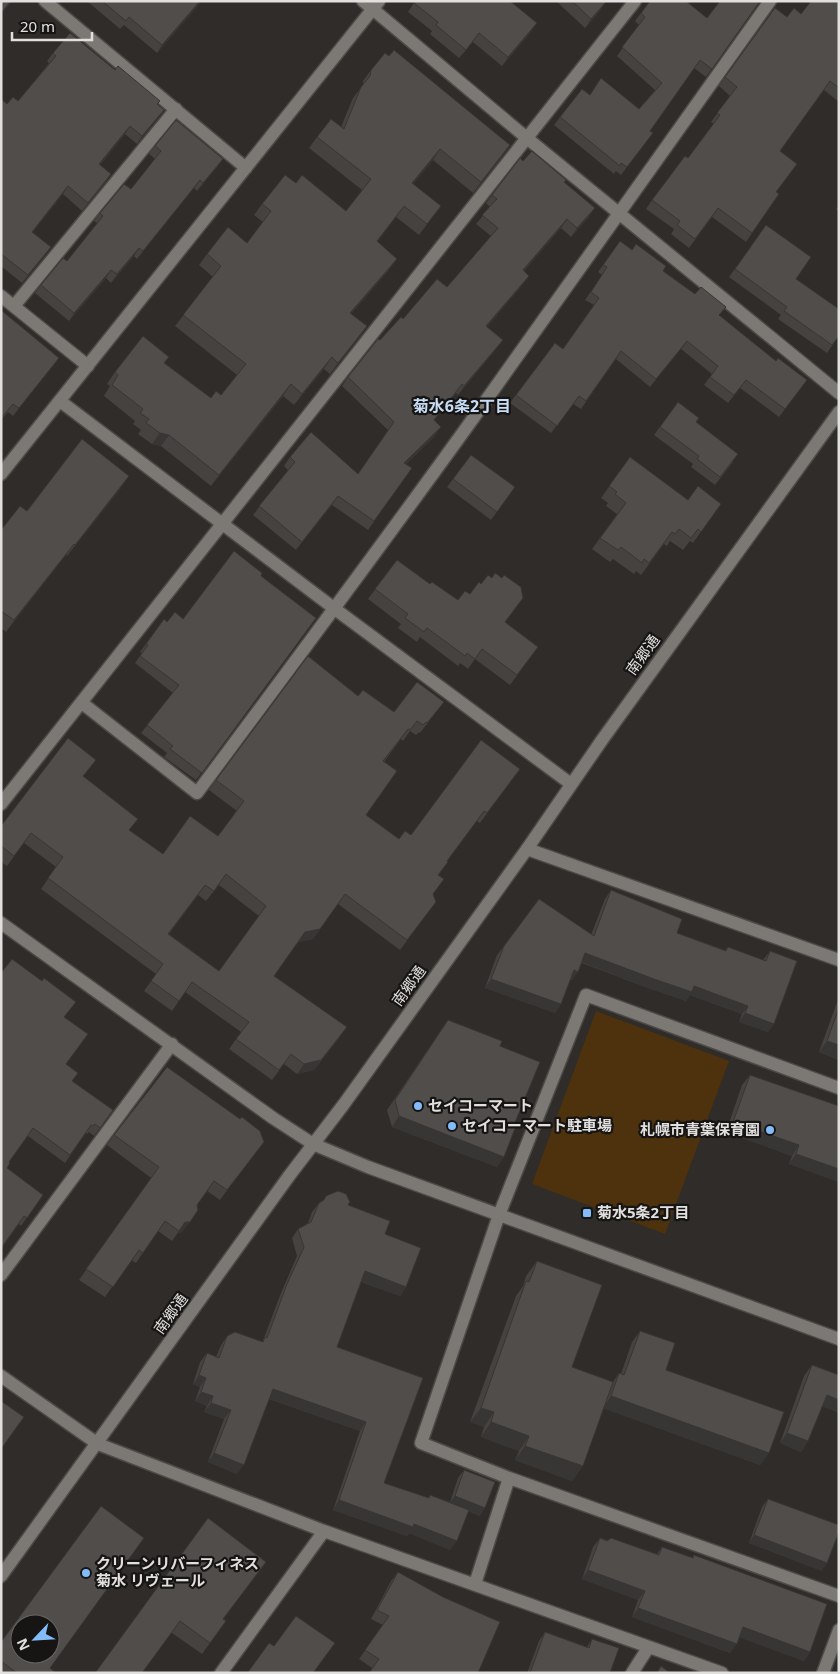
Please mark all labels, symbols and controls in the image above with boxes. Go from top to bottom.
scale bar [12,10,92,42]
text: 20 m [20,16,55,36]
district label: 菊水6条2丁目 [413,395,511,417]
street label: 南郷通 [621,630,664,678]
street label: 南郷通 [387,961,430,1009]
place label: セイコーマート [428,1095,533,1115]
marker: セイコーマート [412,1100,424,1112]
place label: セイコーマート駐車場 [462,1115,612,1135]
place label: 札幌市青葉保育園 [640,1119,760,1139]
marker: セイコーマート駐車場 [446,1120,458,1132]
marker: 札幌市青葉保育園 [764,1124,776,1136]
place label: 菊水5条2丁目 [597,1202,689,1222]
marker: 菊水5条2丁目 [581,1207,593,1219]
street label: 南郷通 [149,1289,192,1337]
place label: クリーンリバーフィネス 菊水 リヴェール [96,1553,259,1590]
marker: クリーンリバーフィネス 菊水 リヴェール [80,1567,92,1579]
north arrow [10,1614,60,1664]
text: N [12,1636,34,1654]

